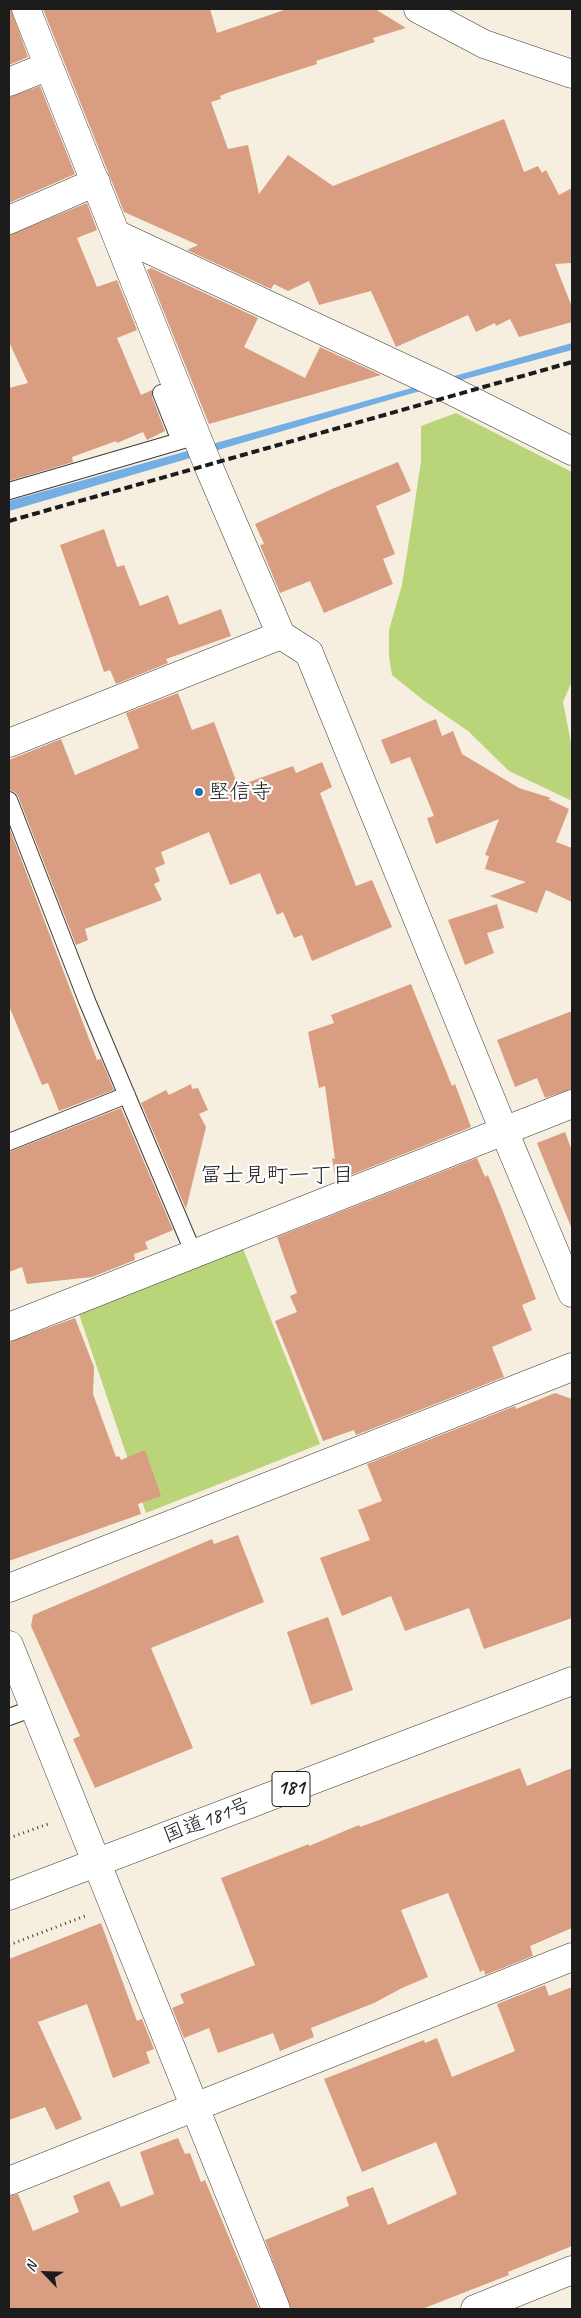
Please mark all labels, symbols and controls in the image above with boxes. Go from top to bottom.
place label: 堅信寺 [209,779,272,805]
marker: 堅信寺 [193,786,205,798]
district label: 冨士見町一丁目 [200,1163,354,1189]
road number: 181 [272,1772,310,1806]
street label: 国道181号 [160,1793,254,1849]
north arrow [20,2248,70,2298]
text: N [21,2259,40,2274]

